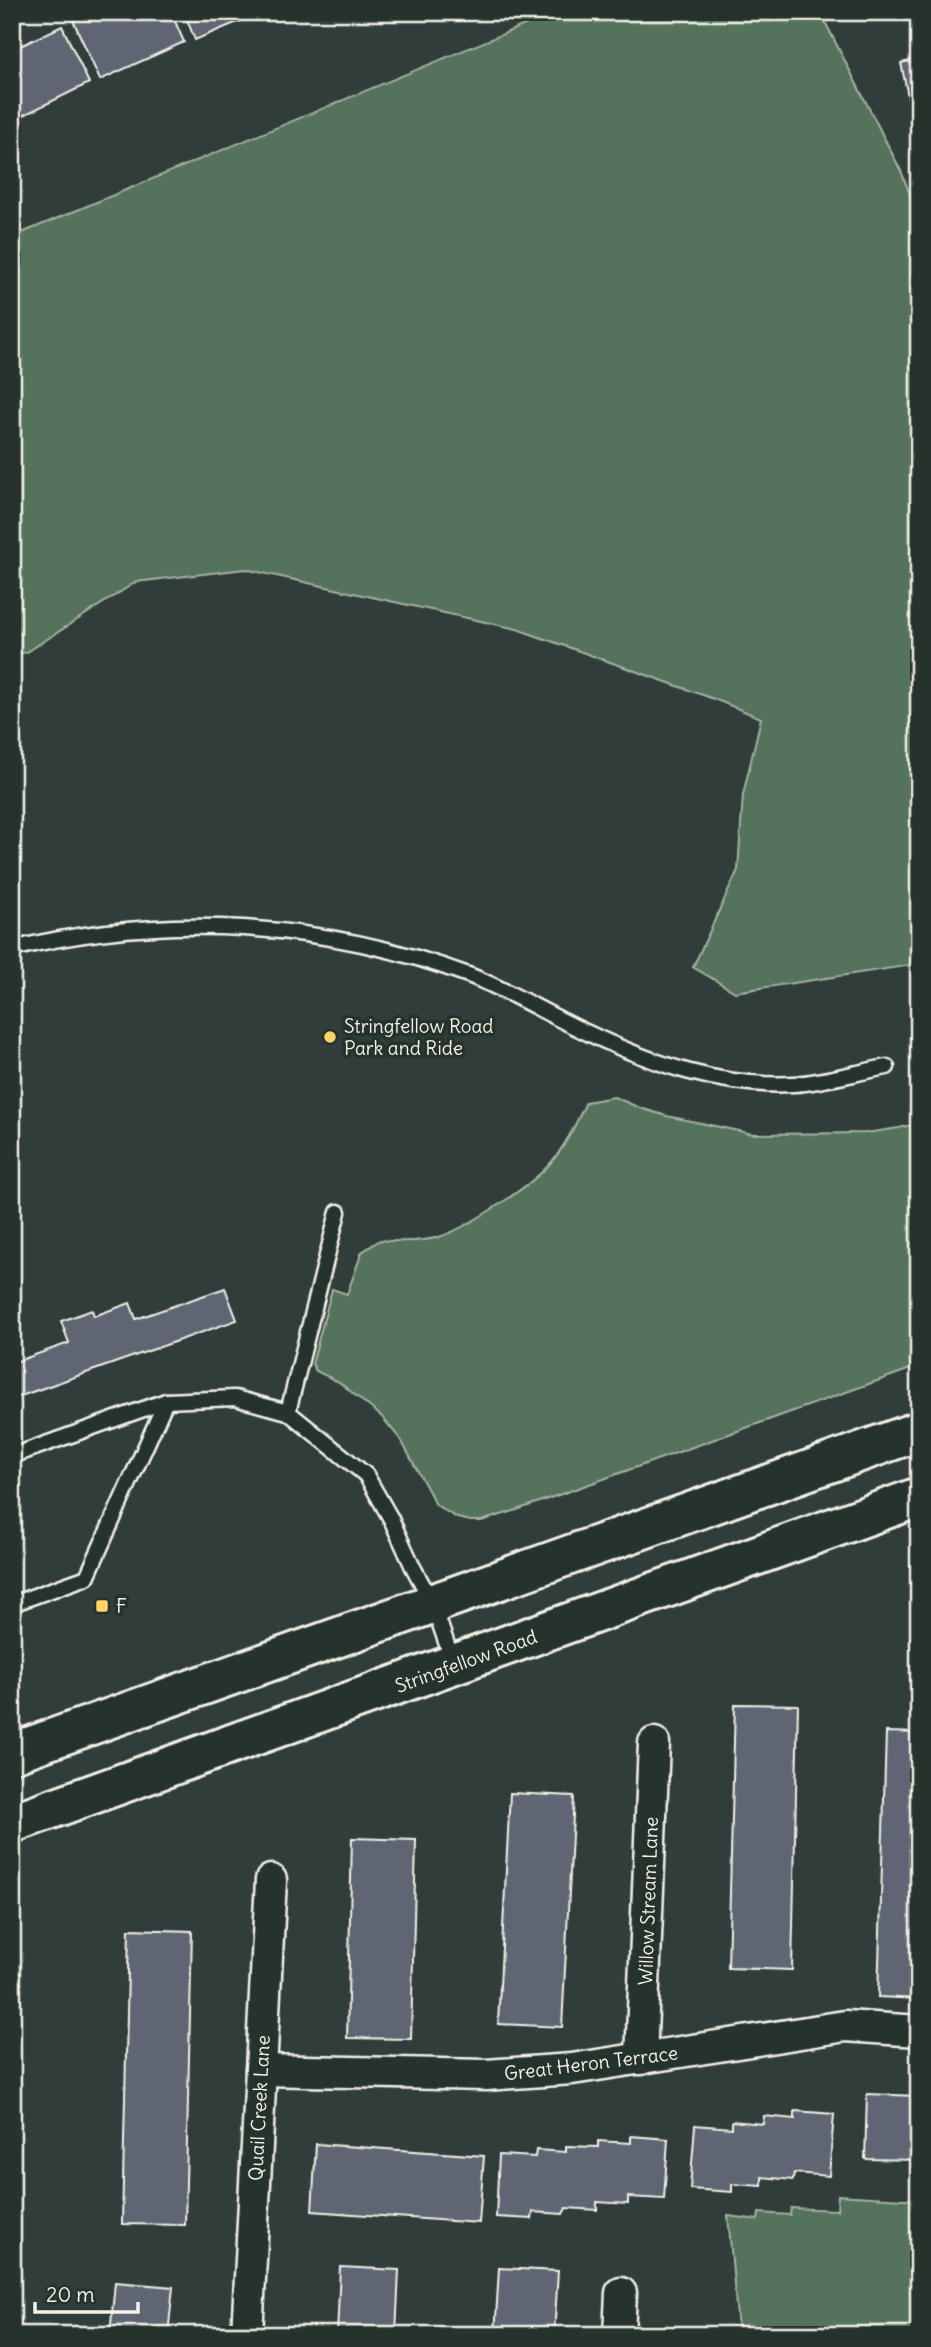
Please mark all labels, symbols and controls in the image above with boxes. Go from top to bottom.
place label: Stringfellow Road Park and Ride [344,1014,493,1060]
marker: Stringfellow Road Park and Ride [322,1029,338,1045]
place label: F [116,1594,127,1618]
marker: F [94,1598,110,1614]
street label: Stringfellow Road [392,1624,540,1698]
street label: Willow Stream Lane [633,1816,663,1986]
street label: Quail Creek Lane [243,2035,275,2181]
street label: Great Heron Terrace [503,2040,679,2086]
scale bar [35,2270,138,2314]
text: 20 m [46,2281,95,2308]

